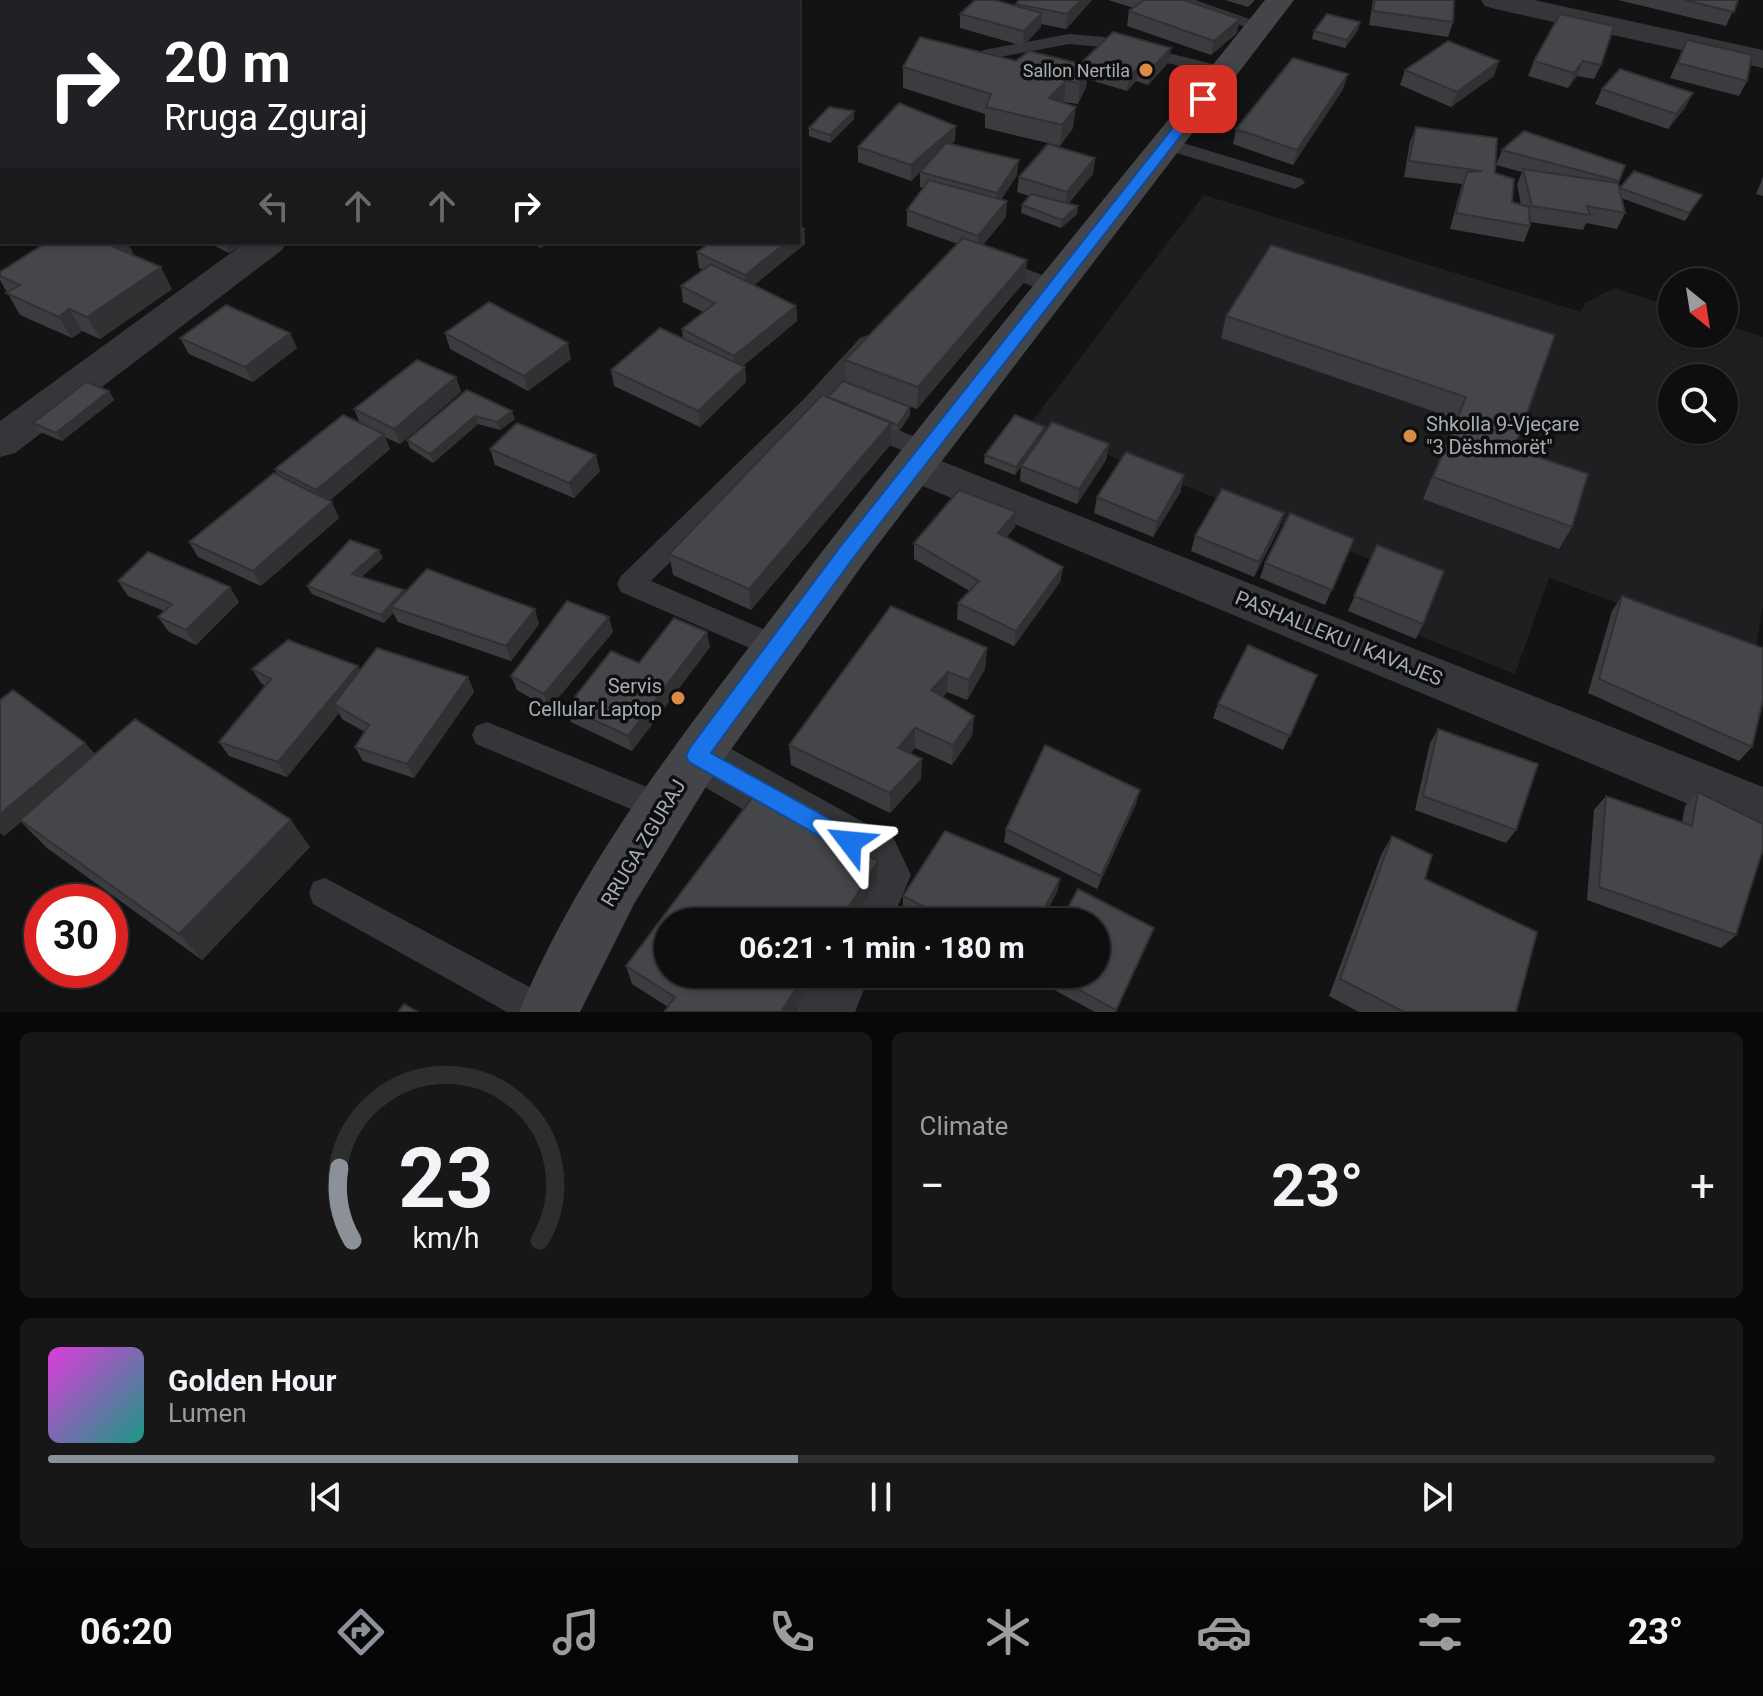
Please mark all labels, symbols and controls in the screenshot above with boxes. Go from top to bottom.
text: 20 m [164,30,291,96]
icon: right [32,32,136,136]
place label: Sallon Nertila [1023,60,1130,81]
marker: Sallon Nertila [1137,61,1155,79]
pin [1169,65,1237,133]
icon: arrive [1181,77,1225,121]
text: Rruga Zguraj [164,97,368,139]
icon: left [252,184,296,228]
icon: ahead [336,184,380,228]
icon: ahead [420,184,464,228]
icon: right [504,184,548,228]
north arrow [1658,268,1738,348]
map controls [1658,268,1738,444]
button: search [1658,364,1738,444]
place label: Shkolla 9-Vjeçare "3 Dëshmorët" [1426,412,1579,459]
marker: Shkolla 9-Vjeçare "3 Dëshmorët" [1401,427,1419,445]
street label: PASHALLEKU I KAVAJES [1232,585,1446,691]
place label: Servis Cellular Laptop [528,674,662,721]
marker: Servis Cellular Laptop [669,689,687,707]
street label: RRUGA ZGURAJ [596,775,690,911]
position arrow [808,800,892,884]
speed limit sign: 30 [24,884,128,988]
text: 06:21 · 1 min · 180 m [739,930,1025,965]
text: Climate [920,1111,1008,1141]
text: 23 [398,1130,493,1227]
text: 23° [1271,1150,1363,1221]
text: − [920,1160,945,1212]
text: + [1690,1160,1715,1212]
text: km/h [412,1221,479,1255]
text: Golden Hour [168,1363,337,1398]
text: Lumen [168,1398,247,1428]
icon: previous [304,1475,348,1519]
icon: pause [859,1475,903,1519]
icon: next [1415,1475,1459,1519]
icon: directions [333,1604,389,1660]
icon: music [548,1604,604,1660]
icon: phone [764,1604,820,1660]
icon: climate [980,1604,1036,1660]
icon: car [1196,1604,1252,1660]
icon: filters [1412,1604,1468,1660]
text: 06:20 [80,1611,173,1653]
text: 23° [1628,1611,1683,1653]

